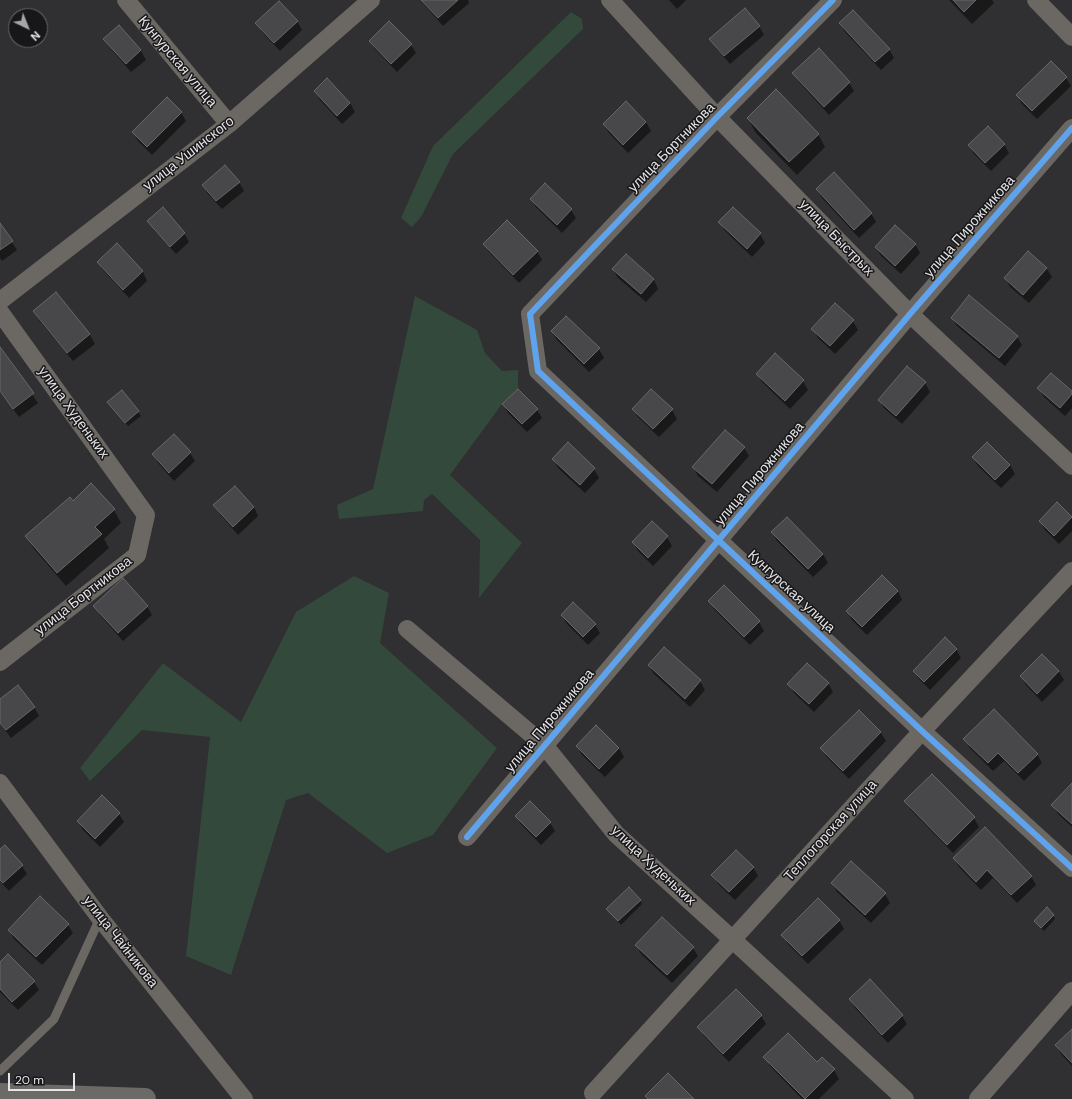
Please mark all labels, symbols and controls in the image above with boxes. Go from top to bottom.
north arrow [8,8,48,48]
street label: Кунгурская улица [134,13,220,111]
text: N [28,28,43,44]
street label: улица Бортникова [625,100,719,196]
street label: улица Ушинского [140,113,238,195]
street label: улица Пирожникова [921,173,1019,281]
street label: улица Быстрых [795,196,877,280]
street label: улица Худеньких [34,364,112,462]
street label: улица Пирожникова [712,419,808,529]
street label: Кунгурская улица [744,547,838,637]
street label: улица Бортникова [32,553,136,639]
street label: улица Пирожникова [502,666,598,776]
street label: Теплогорская улица [781,777,881,885]
street label: улица Худеньких [607,822,699,910]
street label: улица Чайникова [79,893,161,991]
scale bar [10,1065,77,1091]
text: 20 m [15,1072,44,1088]

